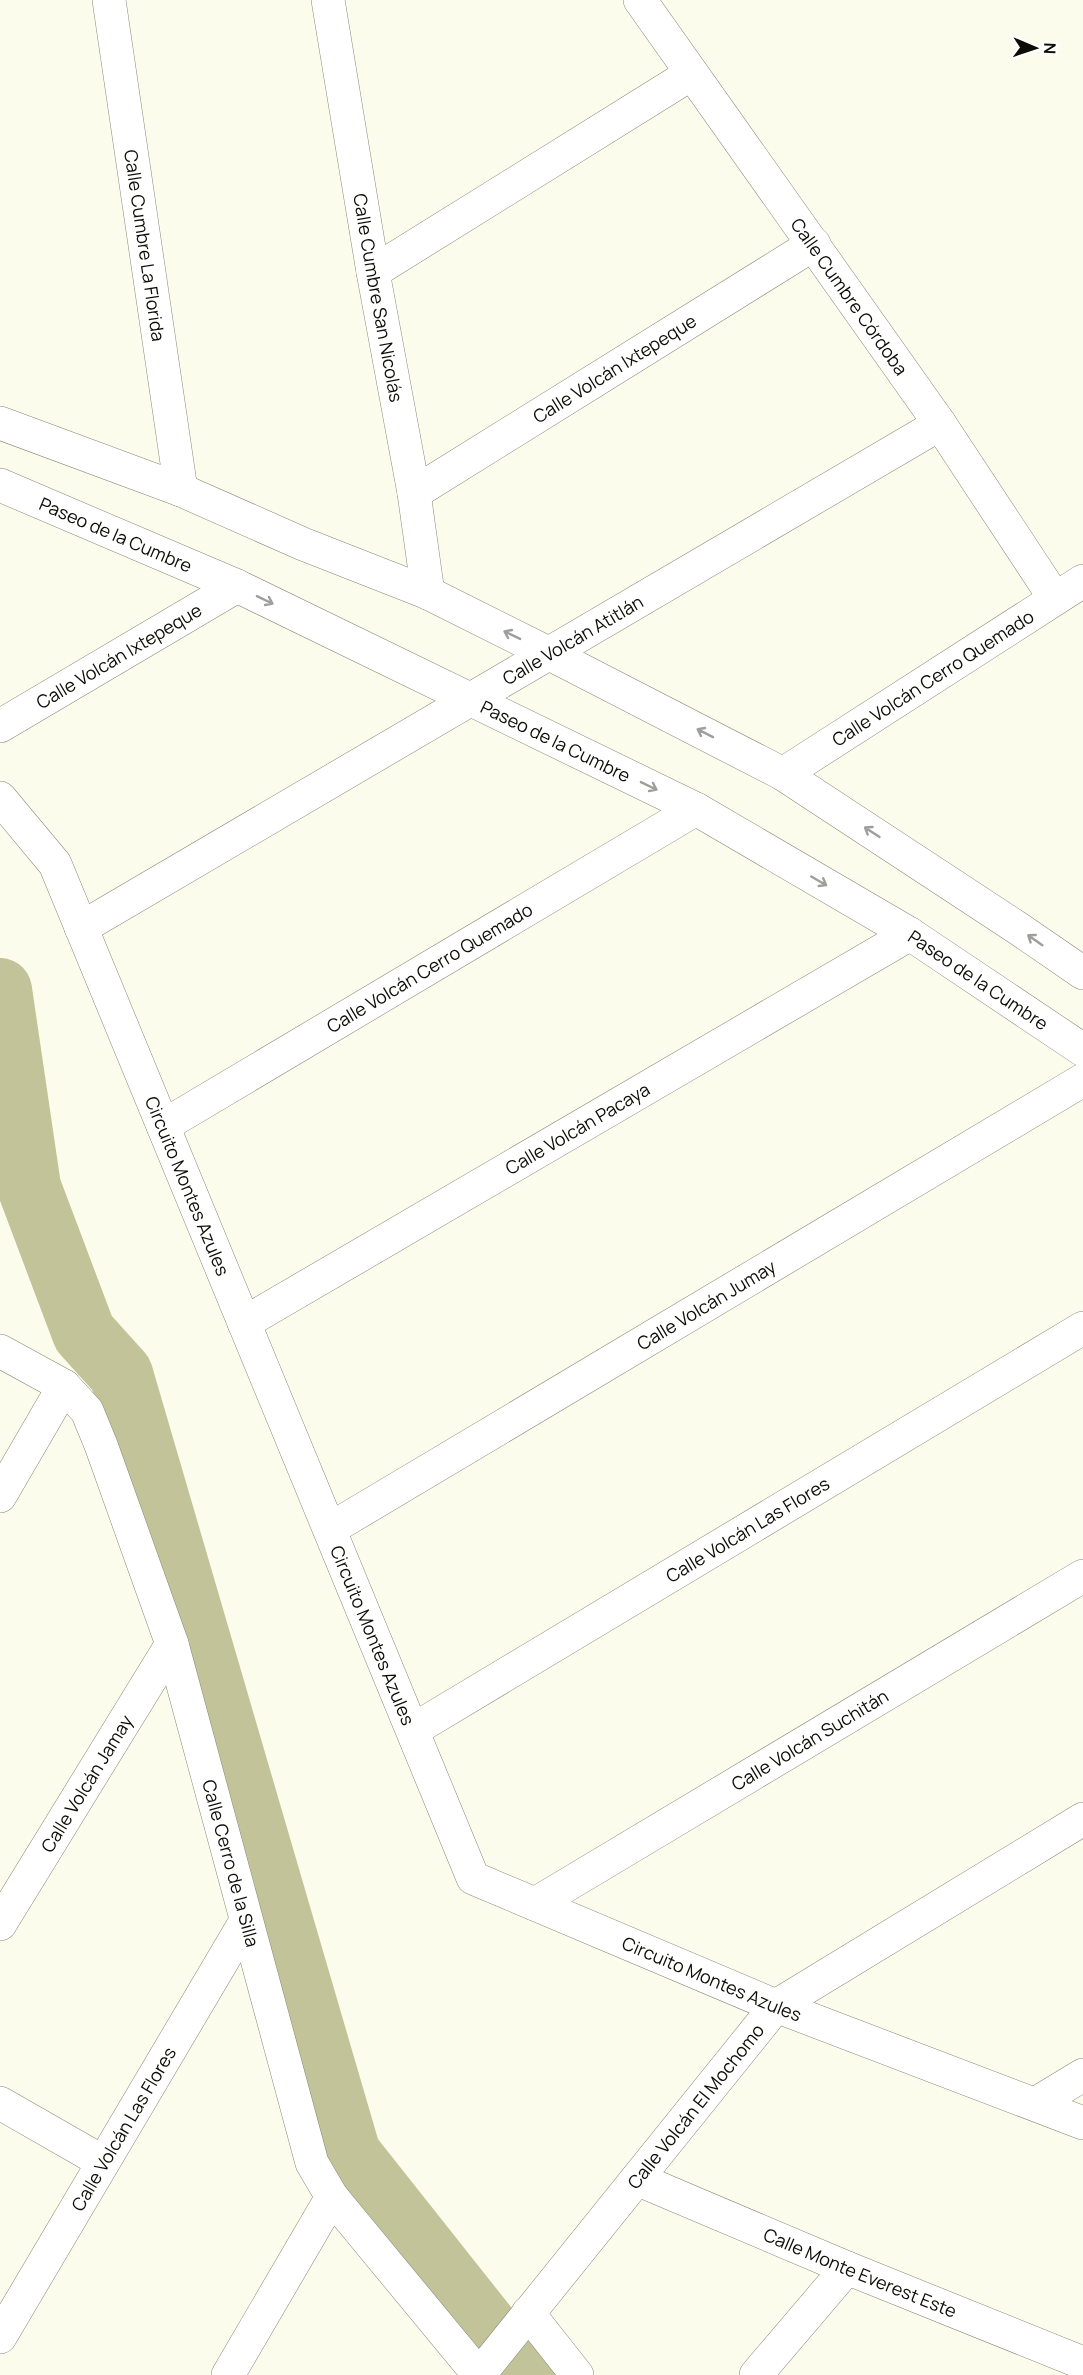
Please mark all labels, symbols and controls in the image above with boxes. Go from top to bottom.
north arrow [1005,18,1065,78]
text: N [1039,42,1061,55]
street label: Calle Cumbre La Florida [119,148,171,343]
street label: Calle Cumbre San Nicolás [348,192,409,404]
street label: Calle Cumbre Córdoba [786,213,914,380]
street label: Calle Volcán Ixtepeque [528,308,701,428]
street label: Paseo de la Cumbre [36,491,196,578]
street label: Calle Volcán Atitlán [498,589,647,690]
one-way arrow [256,595,274,606]
street label: Calle Volcán Ixtepeque [32,598,206,714]
street label: Calle Volcán Cerro Quemado [827,604,1038,751]
one-way arrow [504,629,522,641]
street label: Paseo de la Cumbre [477,694,635,787]
one-way arrow [696,727,714,739]
one-way arrow [639,781,657,793]
one-way arrow [864,826,881,839]
one-way arrow [810,875,827,887]
street label: Calle Volcán Cerro Quemado [322,897,537,1038]
street label: Paseo de la Cumbre [904,924,1053,1035]
one-way arrow [1027,934,1044,946]
street label: Calle Volcán Pacaya [501,1077,654,1180]
street label: Circuito Montes Azules [140,1092,235,1279]
street label: Calle Volcán Jumay [632,1254,780,1355]
street label: Calle Volcán Las Flores [661,1471,834,1588]
street label: Circuito Montes Azules [325,1542,421,1729]
street label: Calle Volcán Suchitán [727,1683,892,1796]
street label: Calle Volcán Jamay [35,1710,138,1857]
street label: Calle Cerro de la Silla [197,1777,265,1949]
street label: Circuito Montes Azules [619,1930,805,2027]
street label: Calle Volcán El Mochomo [622,2019,769,2194]
street label: Calle Volcán Las Flores [65,2042,181,2215]
street label: Calle Monte Everest Este [760,2222,960,2323]

